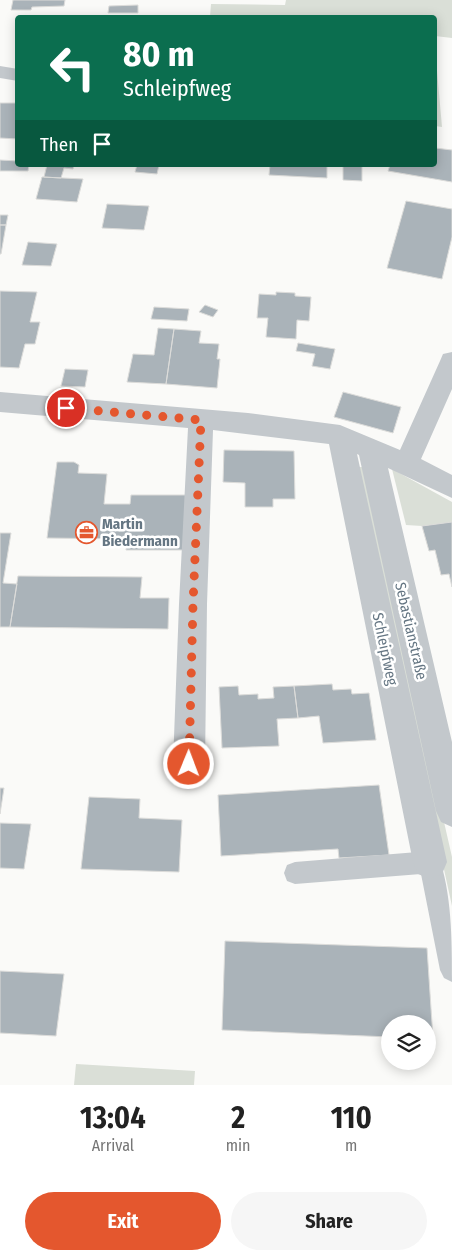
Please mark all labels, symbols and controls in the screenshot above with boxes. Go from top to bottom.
text: 80 m [123,33,195,75]
icon: left [40,35,105,100]
text: Schleipfweg [123,75,231,102]
icon: arrive [88,130,116,158]
text: Then [40,133,78,156]
pin [45,387,87,429]
icon: arrive [52,394,80,422]
place label: Martin Biedermann [102,515,178,550]
office icon: Martin Biedermann [74,521,98,545]
street label: Sebastianstraße [391,581,431,681]
street label: Schleipfweg [369,611,401,687]
position arrow [162,737,214,789]
map controls [381,1015,436,1070]
button: layers [381,1015,436,1070]
text: 13:04 [80,1100,146,1136]
text: 2 [231,1100,245,1136]
text: 110 [331,1100,372,1136]
text: Arrival [92,1136,134,1155]
text: min [226,1136,251,1155]
text: m [345,1136,357,1155]
button: Exit [25,1192,221,1250]
button: Share [231,1192,427,1250]

